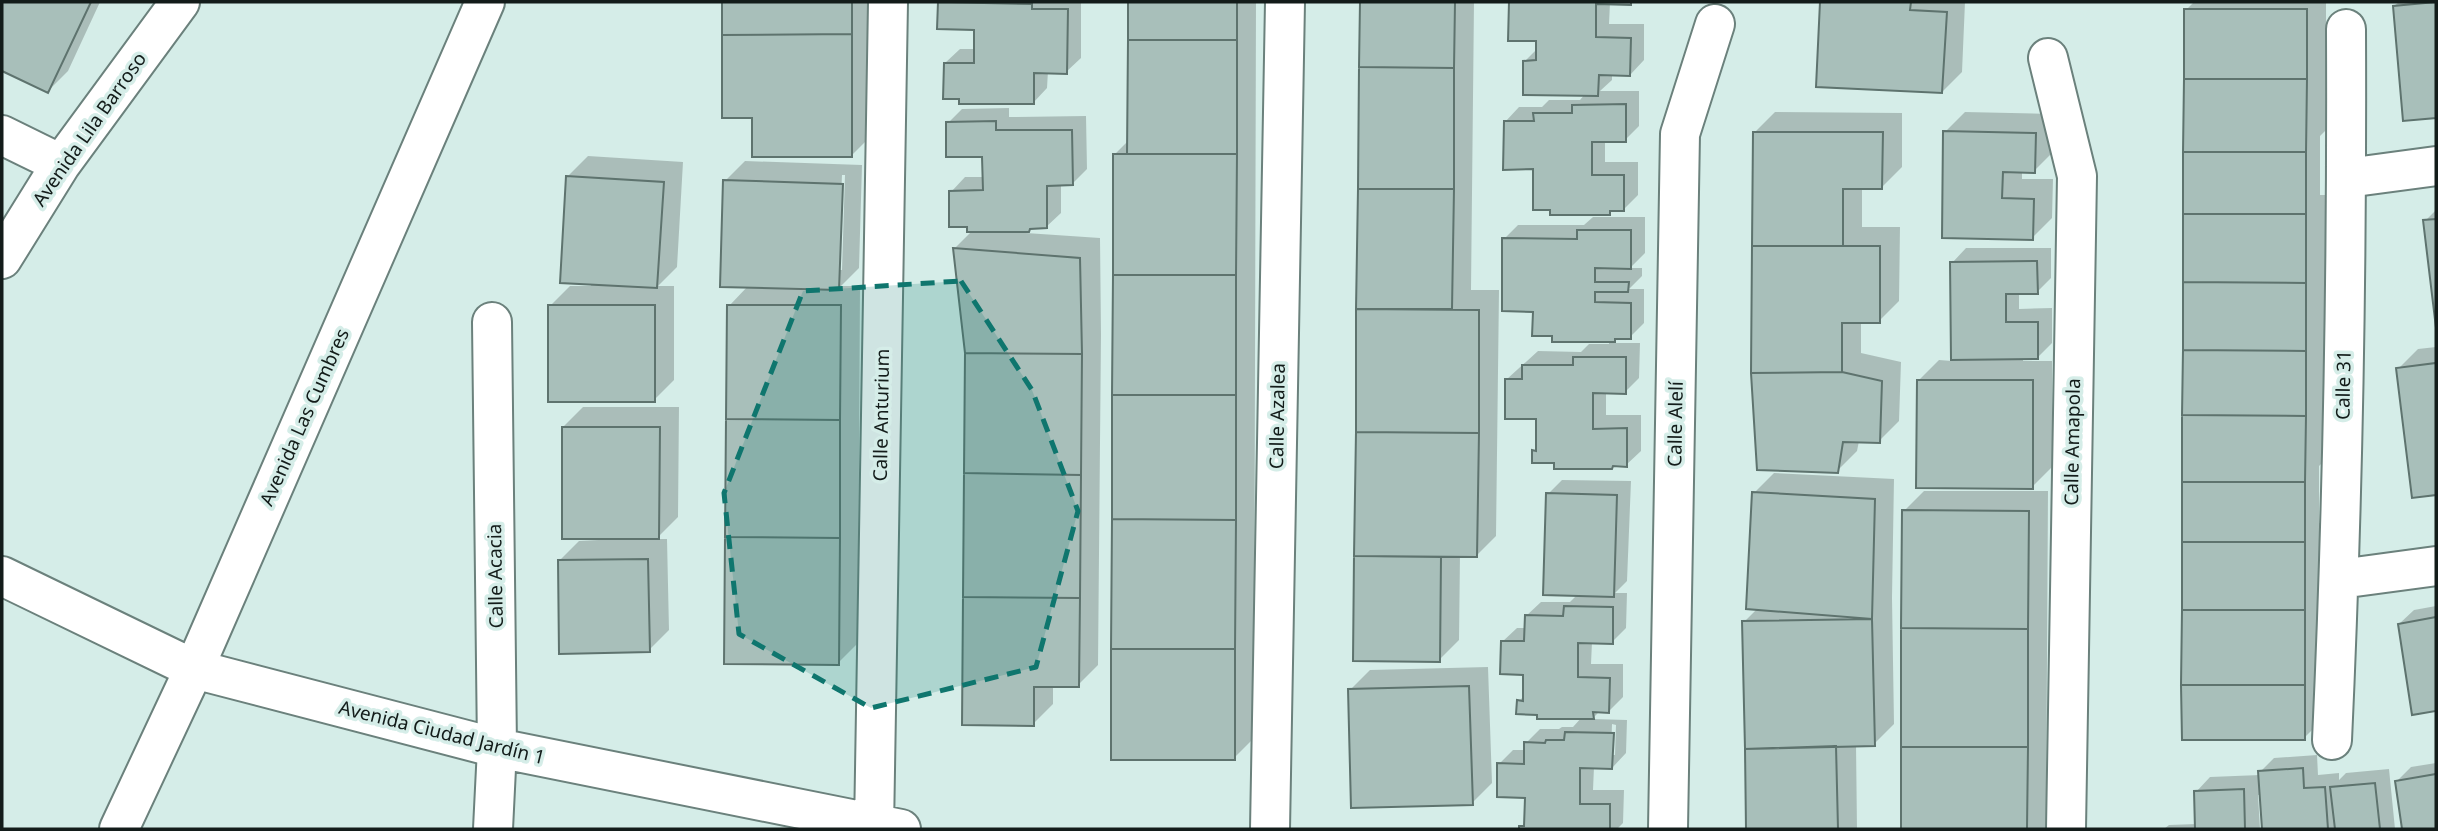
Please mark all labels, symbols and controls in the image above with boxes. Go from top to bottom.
street label: Avenida Lila Barroso [26,47,152,211]
street label: Avenida Las Cumbres [253,324,355,510]
street label: Calle Anturium [867,348,895,482]
street label: Calle 31 [2329,350,2357,420]
street label: Calle Azalea [1263,363,1291,469]
street label: Calle Amapola [2058,378,2086,506]
street label: Calle Alelí [1661,380,1689,467]
street label: Calle Acacia [481,523,509,629]
street label: Avenida Ciudad Jardín 1 [336,694,548,770]

